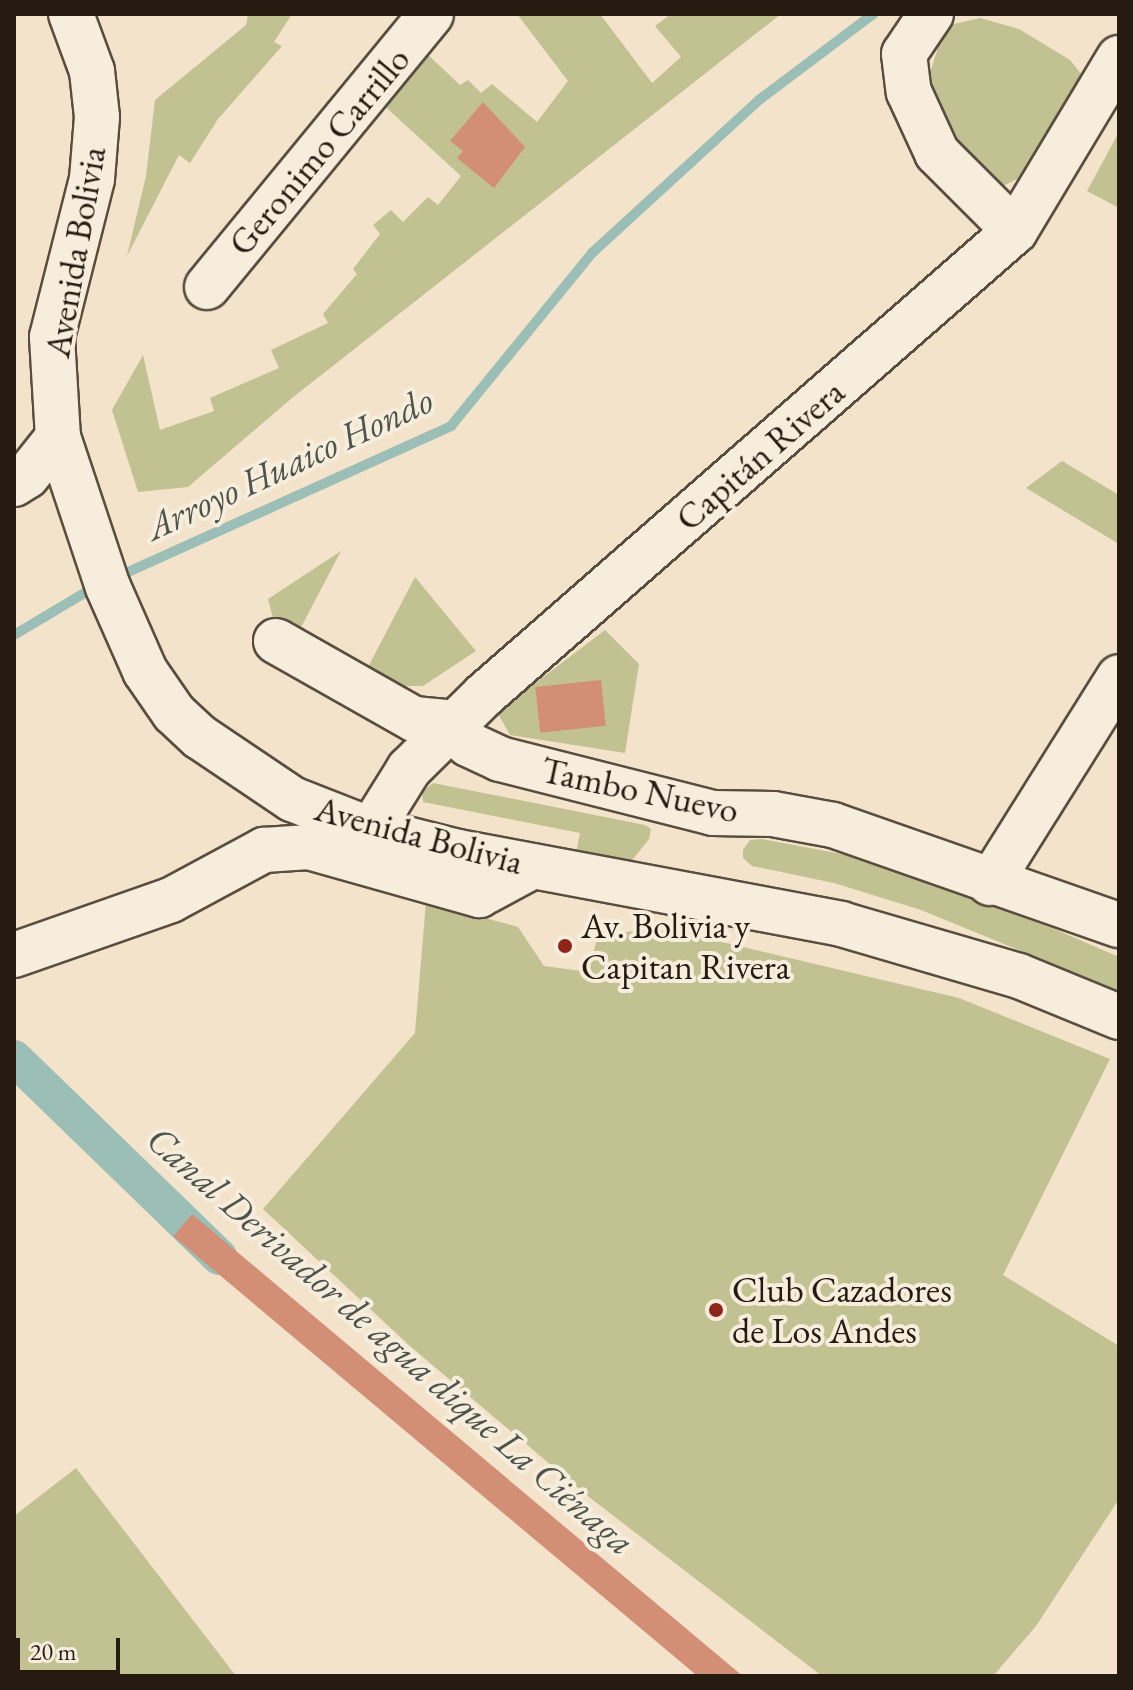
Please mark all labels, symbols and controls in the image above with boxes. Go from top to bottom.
street label: Geronimo Carrillo [219,38,419,264]
street label: Avenida Bolivia [35,143,115,361]
street label: Capitán Rivera [667,370,853,540]
water label: Arroyo Huaico Hondo [138,377,440,549]
street label: Tambo Nuevo [537,748,743,832]
street label: Avenida Bolivia [310,786,528,884]
place label: Av. Bolivia y Capitan Rivera [581,903,790,988]
marker: Av. Bolivia y Capitan Rivera [556,937,574,955]
water label: Canal Derivador de agua dique La Ciénaga [138,1116,644,1564]
place label: Club Cazadores de Los Andes [732,1267,952,1352]
marker: Club Cazadores de Los Andes [707,1301,725,1319]
scale bar [20,1622,124,1672]
text: 20 m [30,1636,77,1667]

